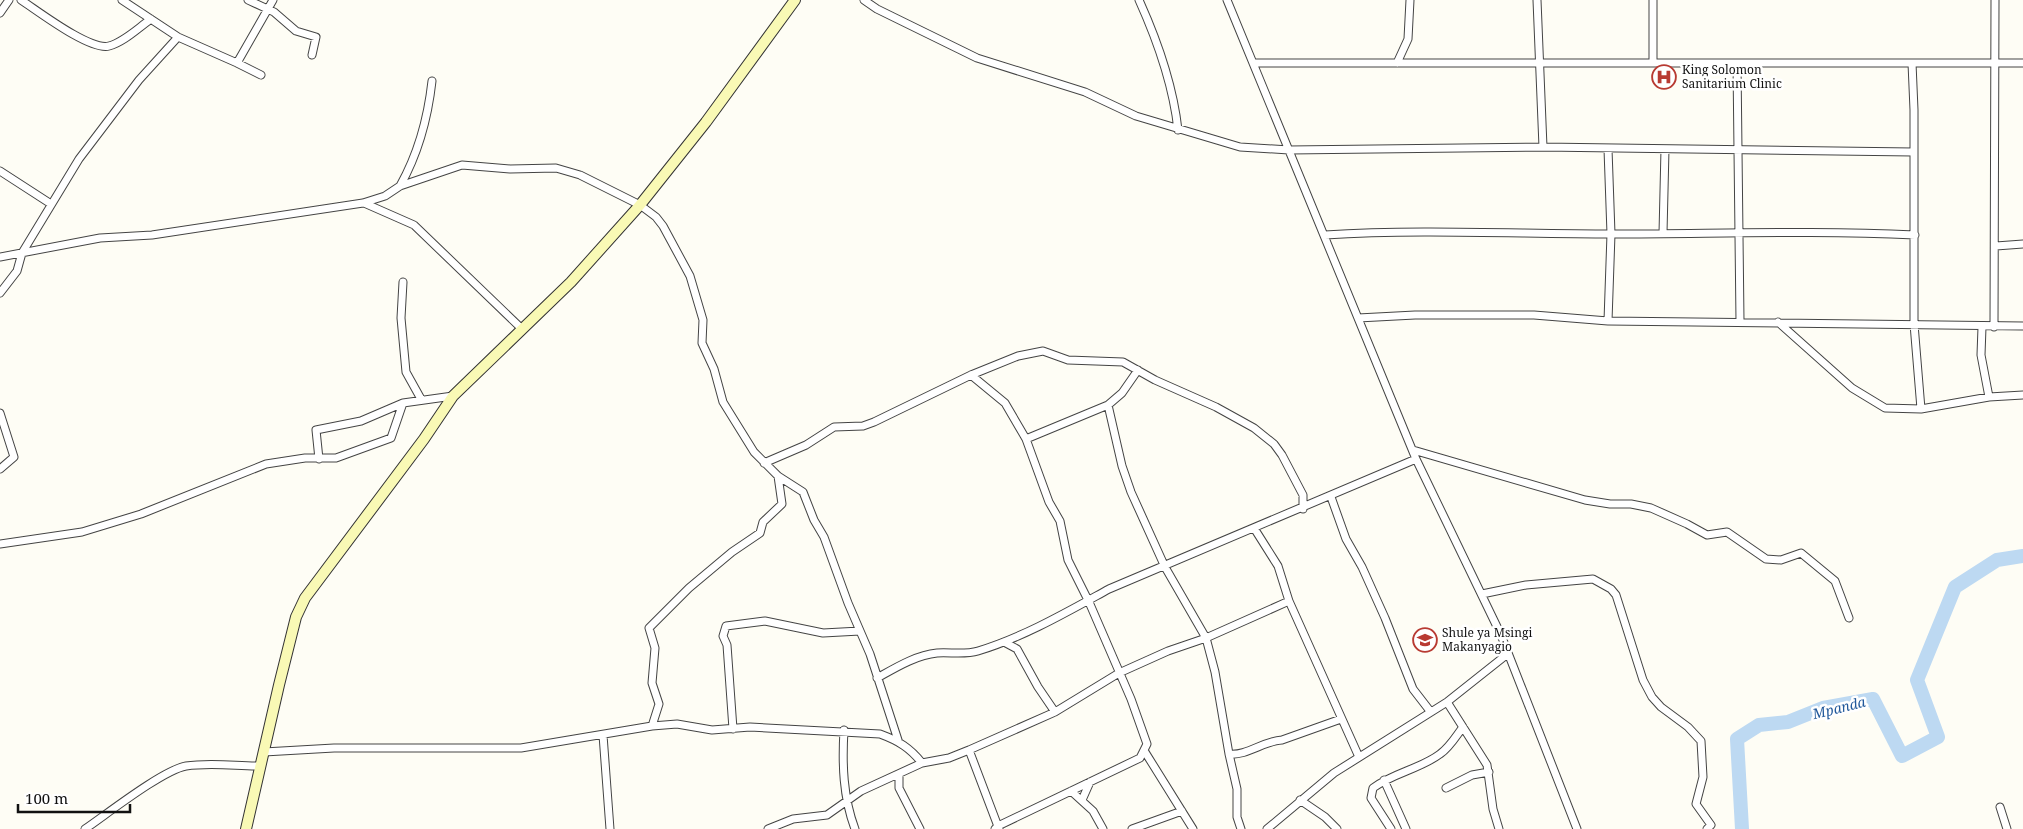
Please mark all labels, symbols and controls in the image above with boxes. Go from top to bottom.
place label: King Solomon Sanitarium Clinic [1682,61,1782,92]
hospital icon: King Solomon Sanitarium Clinic [1651,64,1677,90]
place label: Shule ya Msingi Makanyagio [1442,624,1532,655]
school or university icon: Shule ya Msingi Makanyagio [1412,627,1438,653]
water label: Mpanda [1809,692,1868,723]
scale bar [18,782,130,814]
text: 100 m [25,788,68,808]

